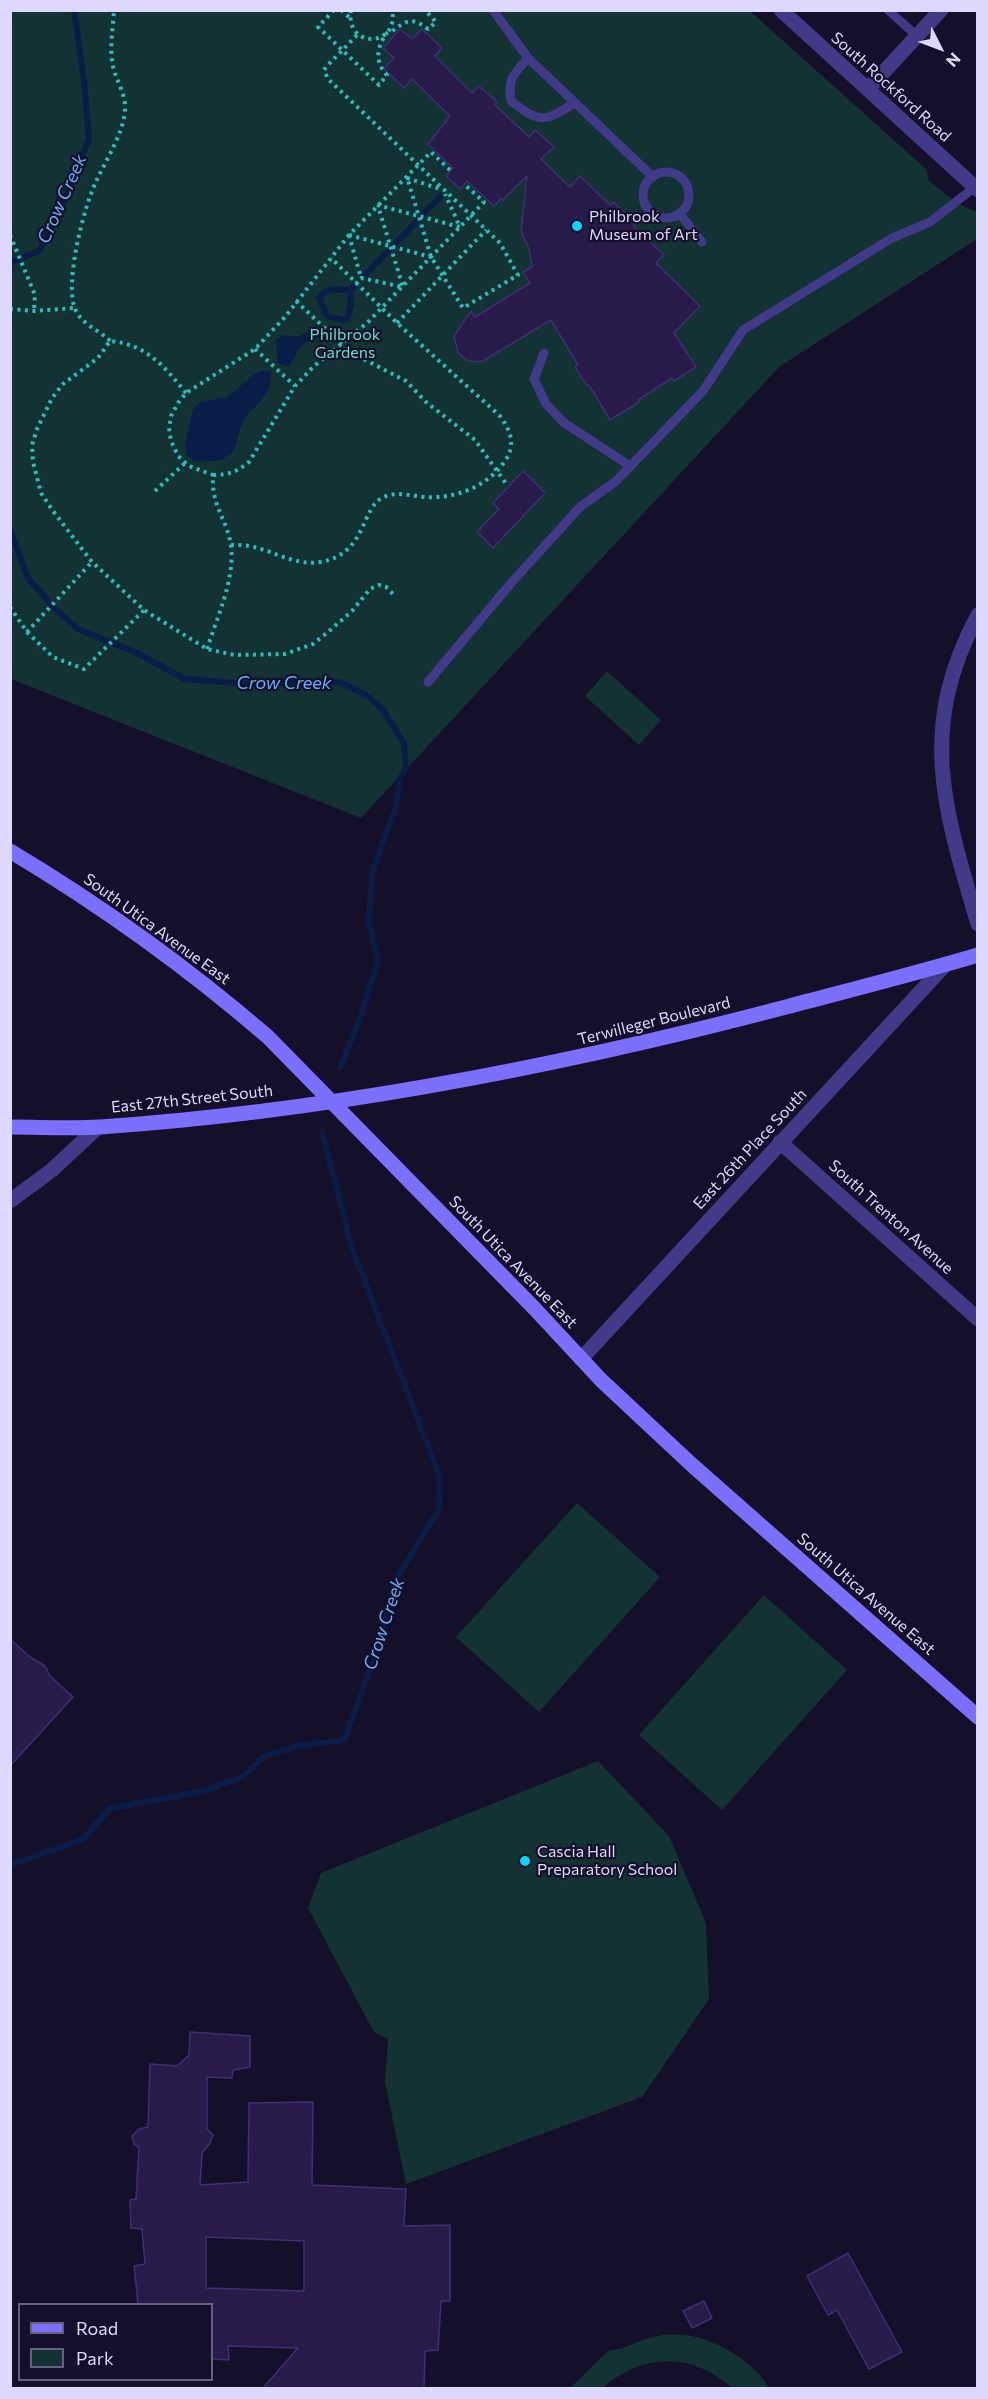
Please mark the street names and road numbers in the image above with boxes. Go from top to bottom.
street label: South Rockford Road [827,28,955,146]
street label: South Utica Avenue East [80,869,234,989]
street label: Terwilleger Boulevard [576,993,732,1049]
street label: East 27th Street South [110,1081,274,1117]
street label: East 26th Place South [689,1085,811,1213]
street label: South Trenton Avenue [825,1156,957,1278]
street label: South Utica Avenue East [445,1192,581,1332]
street label: South Utica Avenue East [793,1529,939,1659]

